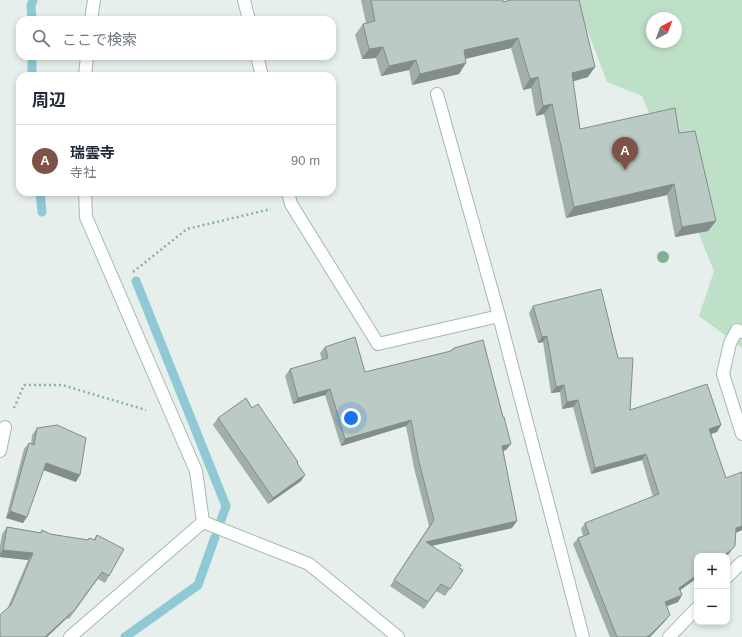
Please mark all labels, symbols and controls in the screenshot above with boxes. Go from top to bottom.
north arrow [646,12,682,48]
search box [16,16,336,60]
icon: search [30,27,52,49]
text: ここで検索 [62,31,137,48]
text: 周辺 [32,91,66,110]
pin: A [612,137,638,170]
text: 瑞雲寺 [70,144,115,161]
text: A [40,153,50,168]
text: 90 m [291,153,320,168]
text: 寺社 [70,165,96,180]
your location [341,408,361,428]
map controls [694,553,730,625]
button: + [694,553,730,589]
button: − [694,589,730,625]

